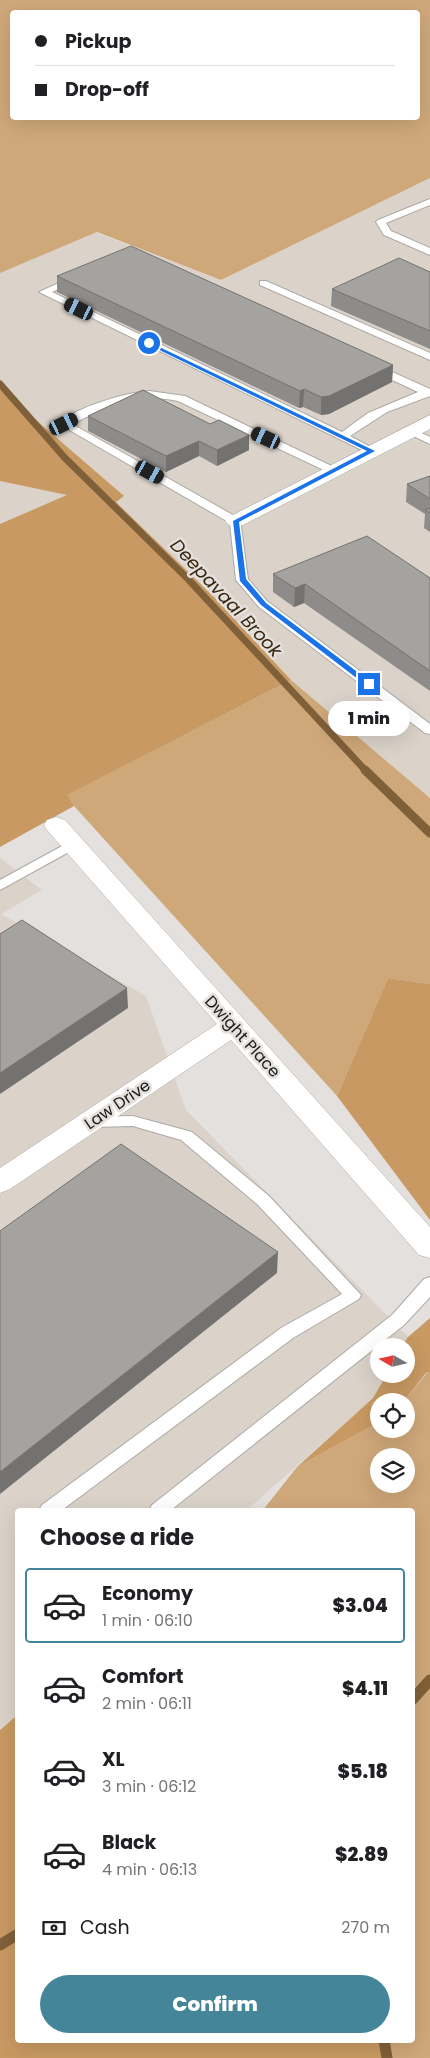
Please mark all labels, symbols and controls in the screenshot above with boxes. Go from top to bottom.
text: Pickup [65,28,131,55]
text: Drop-off [65,76,149,103]
car [62,296,95,322]
route start [138,332,160,354]
car [47,411,80,437]
car [249,425,282,451]
car [133,458,166,486]
water label: Deepavaal Brook [165,533,288,663]
route end [358,673,380,695]
callout: 1 min [328,702,410,736]
text: 1 min [348,707,390,730]
street label: Dwight Place [200,990,286,1082]
street label: Law Drive [80,1074,155,1135]
north arrow [370,1338,415,1382]
map controls [370,1338,415,1493]
button: locate [370,1393,415,1438]
button: layers [370,1448,415,1493]
text: Choose a ride [40,1522,194,1553]
text: Economy [102,1580,193,1607]
icon: car [42,1583,87,1628]
text: $3.04 [333,1592,388,1619]
text: 1 min · 06:10 [102,1609,193,1632]
text: Comfort [102,1663,184,1690]
icon: car [42,1666,87,1711]
text: $4.11 [342,1675,388,1702]
text: 2 min · 06:11 [102,1692,192,1715]
text: XL [102,1746,125,1773]
icon: car [42,1749,87,1794]
text: $5.18 [338,1758,388,1785]
text: 3 min · 06:12 [102,1775,196,1798]
text: Black [102,1829,156,1856]
icon: car [42,1832,87,1877]
text: $2.89 [335,1841,388,1868]
text: 4 min · 06:13 [102,1858,197,1881]
icon: cash [40,1914,68,1942]
text: Cash [80,1914,130,1941]
text: 270 m [341,1916,390,1939]
button: Confirm [40,1975,390,2033]

